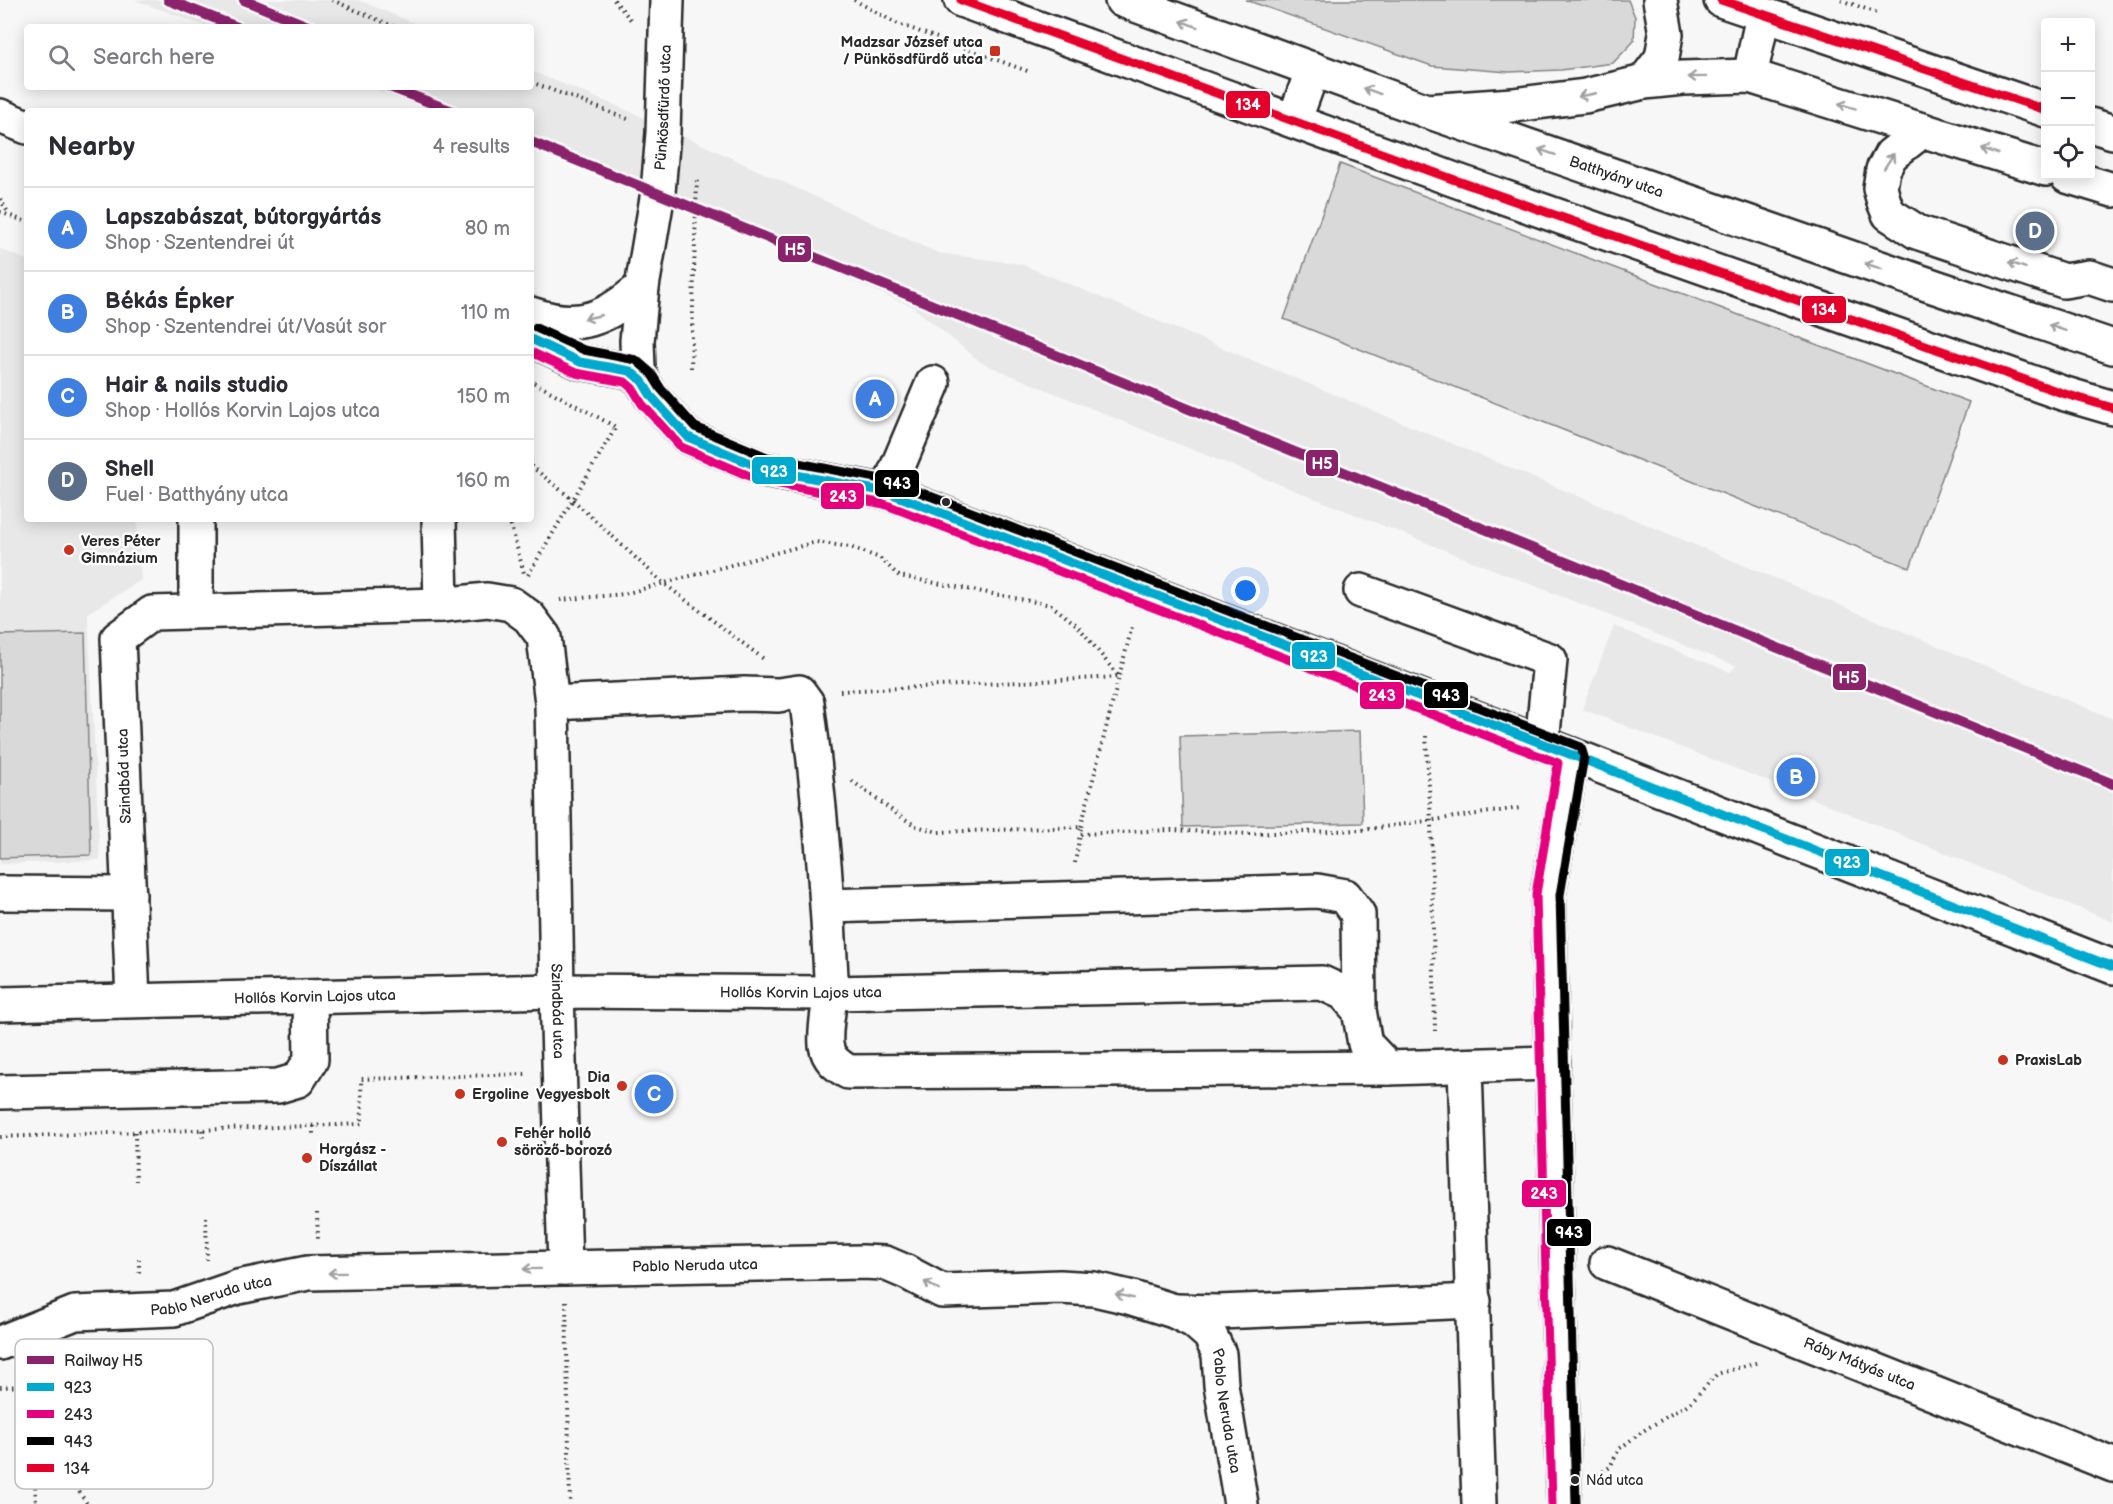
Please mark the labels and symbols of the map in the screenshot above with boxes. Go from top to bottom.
one-way arrow [1180,18,1199,29]
place label: Madzsar József utca / Pünkösdfürdő utca [840,33,983,69]
street label: Pünkösdfürdő utca [651,44,676,171]
marker: Madzsar József utca / Pünkösdfürdő utca [988,44,1002,58]
one-way arrow [1687,72,1707,83]
one-way arrow [1363,84,1382,95]
line badge: 134 [1225,90,1271,119]
one-way arrow [1577,90,1597,101]
text: 134 [1235,96,1261,115]
one-way arrow [1838,100,1857,111]
one-way arrow [1981,145,2000,156]
one-way arrow [1538,146,1557,157]
street label: Batthyány utca [1567,152,1666,202]
one-way arrow [1883,153,1895,170]
pin: D [2016,208,2054,254]
line badge: H5 [777,235,812,263]
text: H5 [784,241,806,260]
one-way arrow [1864,259,1883,270]
one-way arrow [2008,259,2027,270]
line badge: 134 [1801,295,1847,324]
text: 134 [1811,301,1837,320]
one-way arrow [584,312,603,324]
one-way arrow [2048,322,2067,333]
pin: A [856,376,894,422]
line badge: H5 [1305,449,1339,477]
text: H5 [1311,455,1333,474]
line badge: 923 [751,456,797,485]
text: 923 [760,463,788,482]
line badge: 943 [874,469,920,498]
text: 943 [883,475,911,494]
line badge: 243 [820,482,865,510]
text: 243 [829,488,857,507]
unlabelled marker [940,496,952,508]
place label: Veres Péter Gimnázium [81,532,161,568]
marker: Veres Péter Gimnázium [62,543,76,557]
your location [1231,576,1260,605]
line badge: 923 [1291,641,1336,670]
text: 923 [1300,648,1328,667]
line badge: H5 [1832,663,1867,691]
text: H5 [1838,669,1860,688]
line badge: 243 [1359,681,1405,710]
line badge: 943 [1423,681,1469,709]
text: 243 [1368,687,1396,706]
text: 943 [1432,687,1460,706]
street label: Szindbád utca [113,728,136,824]
pin: B [1776,754,1816,800]
line badge: 923 [1824,848,1870,877]
text: 923 [1833,854,1861,873]
street label: Szindbád utca [547,963,568,1059]
street label: Hollós Korvin Lajos utca [720,983,882,1003]
street label: Hollós Korvin Lajos utca [234,986,396,1009]
place label: PraxisLab [2015,1051,2082,1070]
marker: PraxisLab [1996,1053,2010,1067]
place label: Dia Vegyesbolt [536,1068,610,1104]
pin: C [634,1072,674,1116]
marker: Dia Vegyesbolt [615,1079,629,1093]
place label: Ergoline [472,1085,529,1104]
marker: Ergoline [453,1087,467,1101]
place label: Fehér holló söröző-borozó [514,1124,613,1160]
marker: Fehér holló söröző-borozó [495,1135,509,1149]
place label: Horgász - Díszállat [319,1140,386,1176]
marker: Horgász - Díszállat [300,1151,314,1165]
line badge: 243 [1521,1179,1567,1208]
text: 243 [1530,1185,1558,1204]
line badge: 943 [1546,1218,1592,1247]
text: 943 [1555,1224,1583,1243]
street label: Pablo Neruda utca [632,1255,758,1277]
one-way arrow [522,1263,542,1275]
one-way arrow [327,1267,347,1278]
street label: Pablo Neruda utca [150,1271,274,1320]
one-way arrow [923,1280,941,1291]
one-way arrow [1115,1290,1134,1302]
street label: Ráby Mátyás utca [1801,1333,1918,1395]
legend [15,1339,213,1489]
street label: Pablo Neruda utca [1208,1345,1245,1475]
text: Railway H5 [64,1352,143,1371]
text: 923 [64,1379,92,1398]
text: 243 [64,1406,93,1425]
text: 943 [64,1433,93,1452]
text: 134 [64,1460,90,1479]
place label: Nád utca [1586,1472,1643,1489]
marker: Nád utca [1569,1474,1581,1486]

